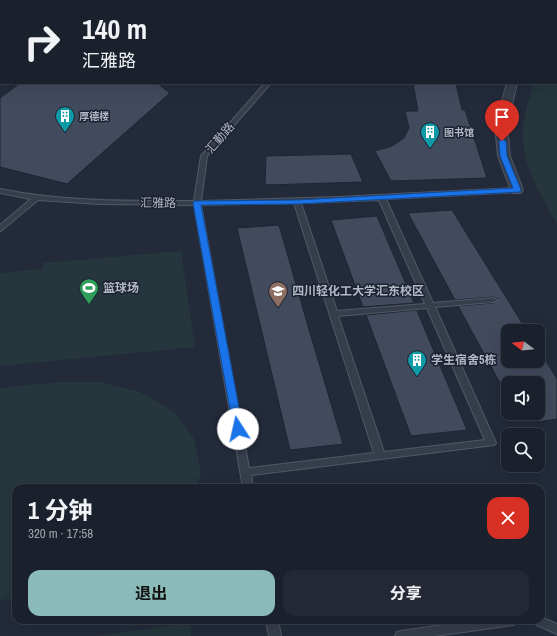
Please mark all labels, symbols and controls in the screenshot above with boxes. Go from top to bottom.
text: 140 m [82,10,147,48]
icon: right [16,16,68,68]
text: 汇雅路 [82,48,136,73]
pin [485,100,519,141]
building icon: 厚德楼 [54,105,76,133]
icon: arrive [491,106,513,128]
place label: 厚德楼 [79,110,109,123]
street label: 汇勤路 [202,119,238,157]
building icon: 图书馆 [419,121,441,149]
place label: 图书馆 [444,126,474,139]
street label: 汇雅路 [140,195,176,211]
sports icon: 篮球场 [78,277,100,305]
place label: 篮球场 [103,280,139,296]
school or university icon: 四川轻化工大学汇东校区 [267,280,289,308]
place label: 四川轻化工大学汇东校区 [292,283,424,299]
north arrow [501,324,545,368]
map controls [501,324,545,472]
building icon: 学生宿舍5栋 [406,349,428,377]
place label: 学生宿舍5栋 [431,352,496,368]
button: sound [501,376,545,420]
position arrow [217,408,259,450]
button: search [501,428,545,472]
text: 1 分钟 [28,494,92,526]
button: close [487,497,529,539]
text: 320 m · 17:58 [28,525,93,542]
button: 退出 [28,570,275,616]
button: 分享 [283,570,529,616]

